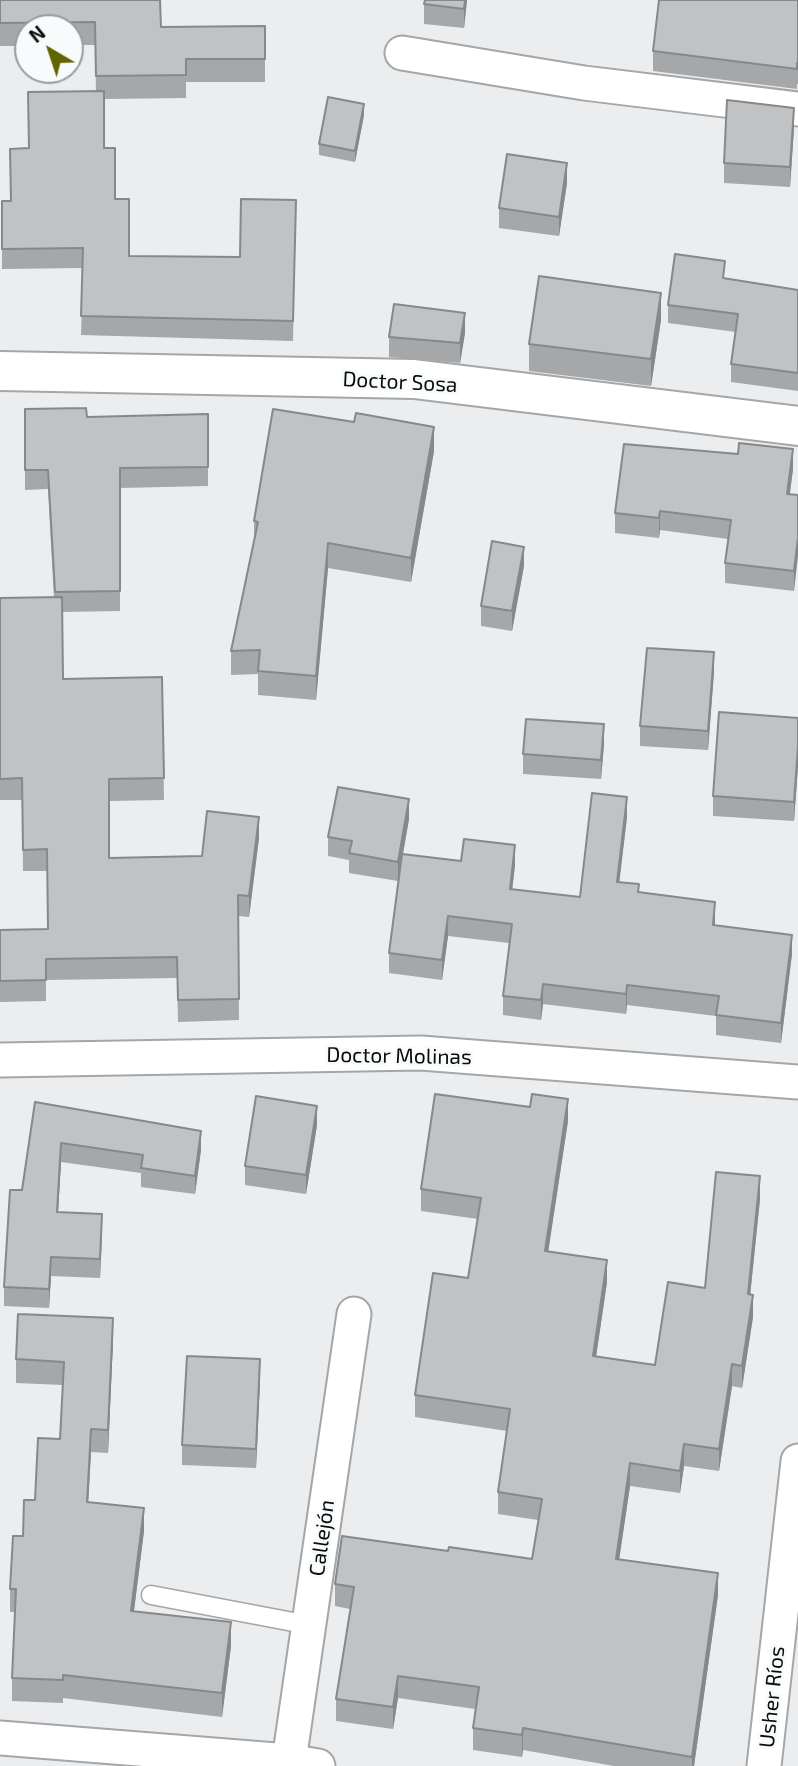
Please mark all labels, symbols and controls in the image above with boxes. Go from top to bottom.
north arrow [14,14,84,84]
text: N [24,21,49,47]
street label: Doctor Sosa [342,366,458,398]
street label: Doctor Molinas [326,1042,472,1070]
street label: Callejón [304,1498,340,1578]
street label: Usher Ríos [754,1645,790,1749]

